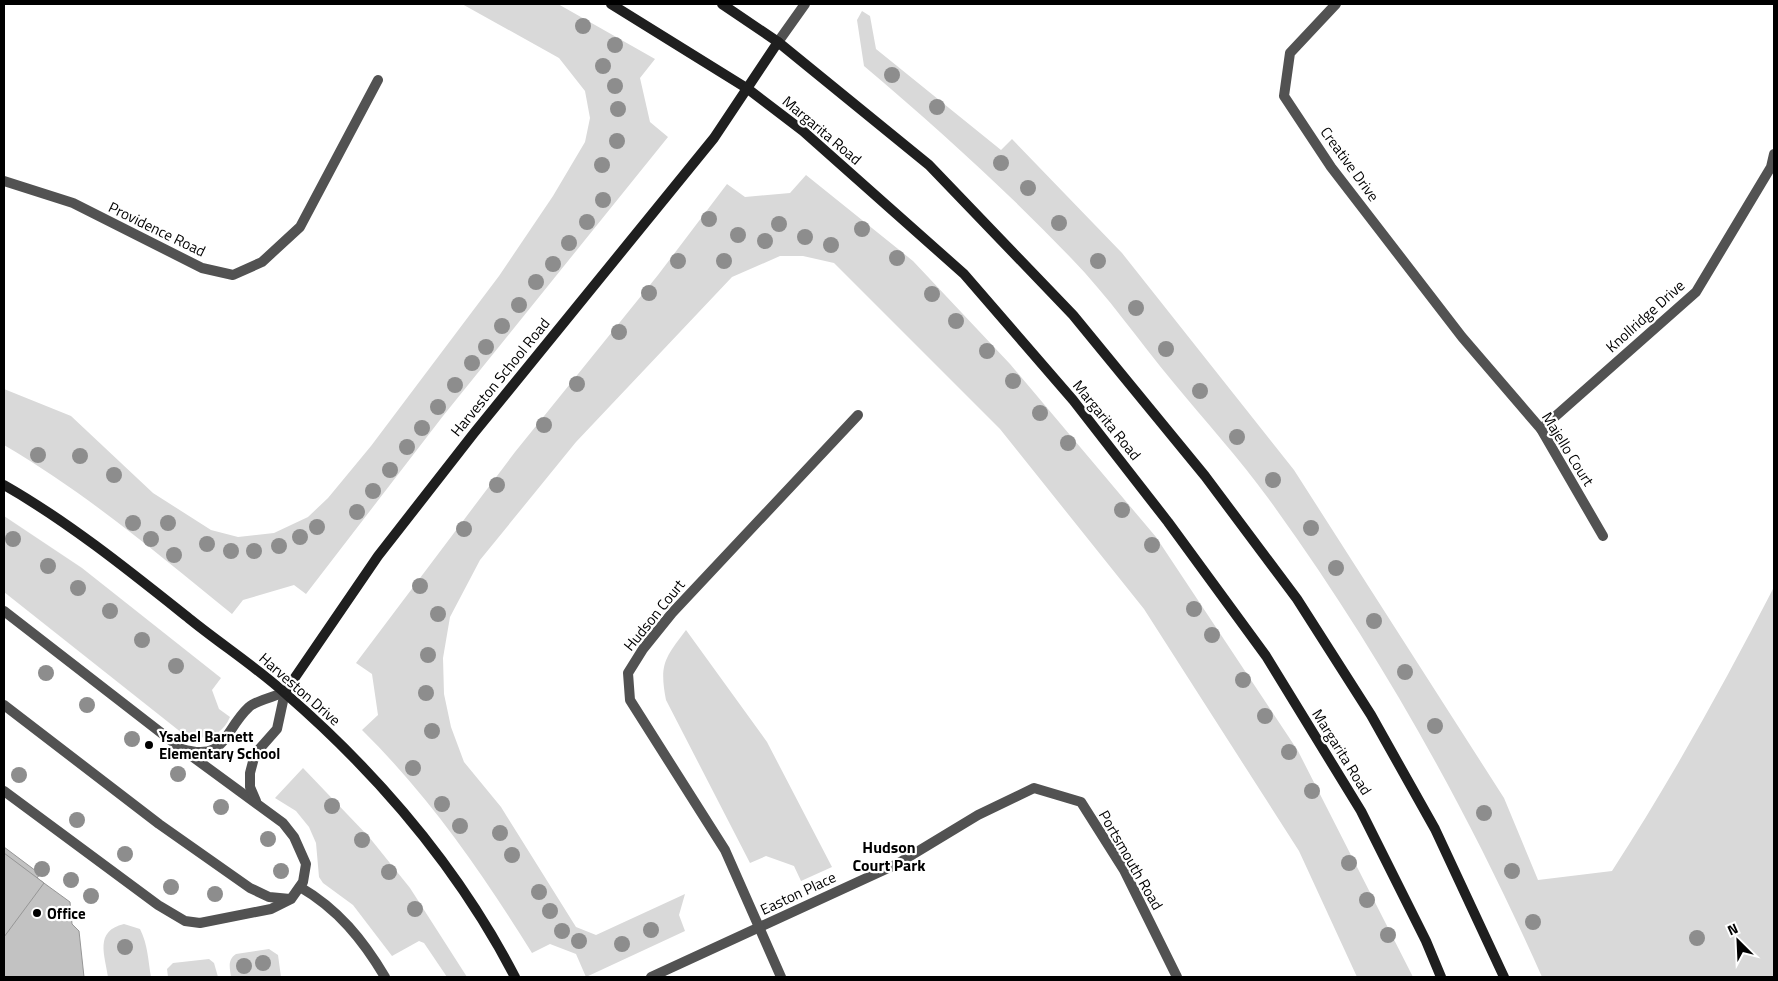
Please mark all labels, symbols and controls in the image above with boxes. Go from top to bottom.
street label: Margarita Road [777,90,867,170]
street label: Creative Drive [1315,122,1385,206]
street label: Providence Road [105,196,209,262]
street label: Knollridge Drive [1600,274,1690,358]
street label: Harveston School Road [445,313,555,441]
street label: Margarita Road [1067,375,1147,465]
street label: Majello Court [1536,408,1600,491]
street label: Hudson Court [618,574,691,656]
street label: Harveston Drive [254,647,346,731]
street label: Margarita Road [1306,705,1378,799]
place label: Ysabel Barnett Elementary School [159,725,280,765]
marker: Ysabel Barnett Elementary School [143,739,155,751]
street label: Portsmouth Road [1093,806,1169,914]
district label: Hudson Court Park [853,835,926,877]
street label: Easton Place [756,865,840,921]
place label: Office [47,902,86,925]
marker: Office [31,907,43,919]
north arrow [1713,916,1763,966]
text: N [1724,917,1741,940]

